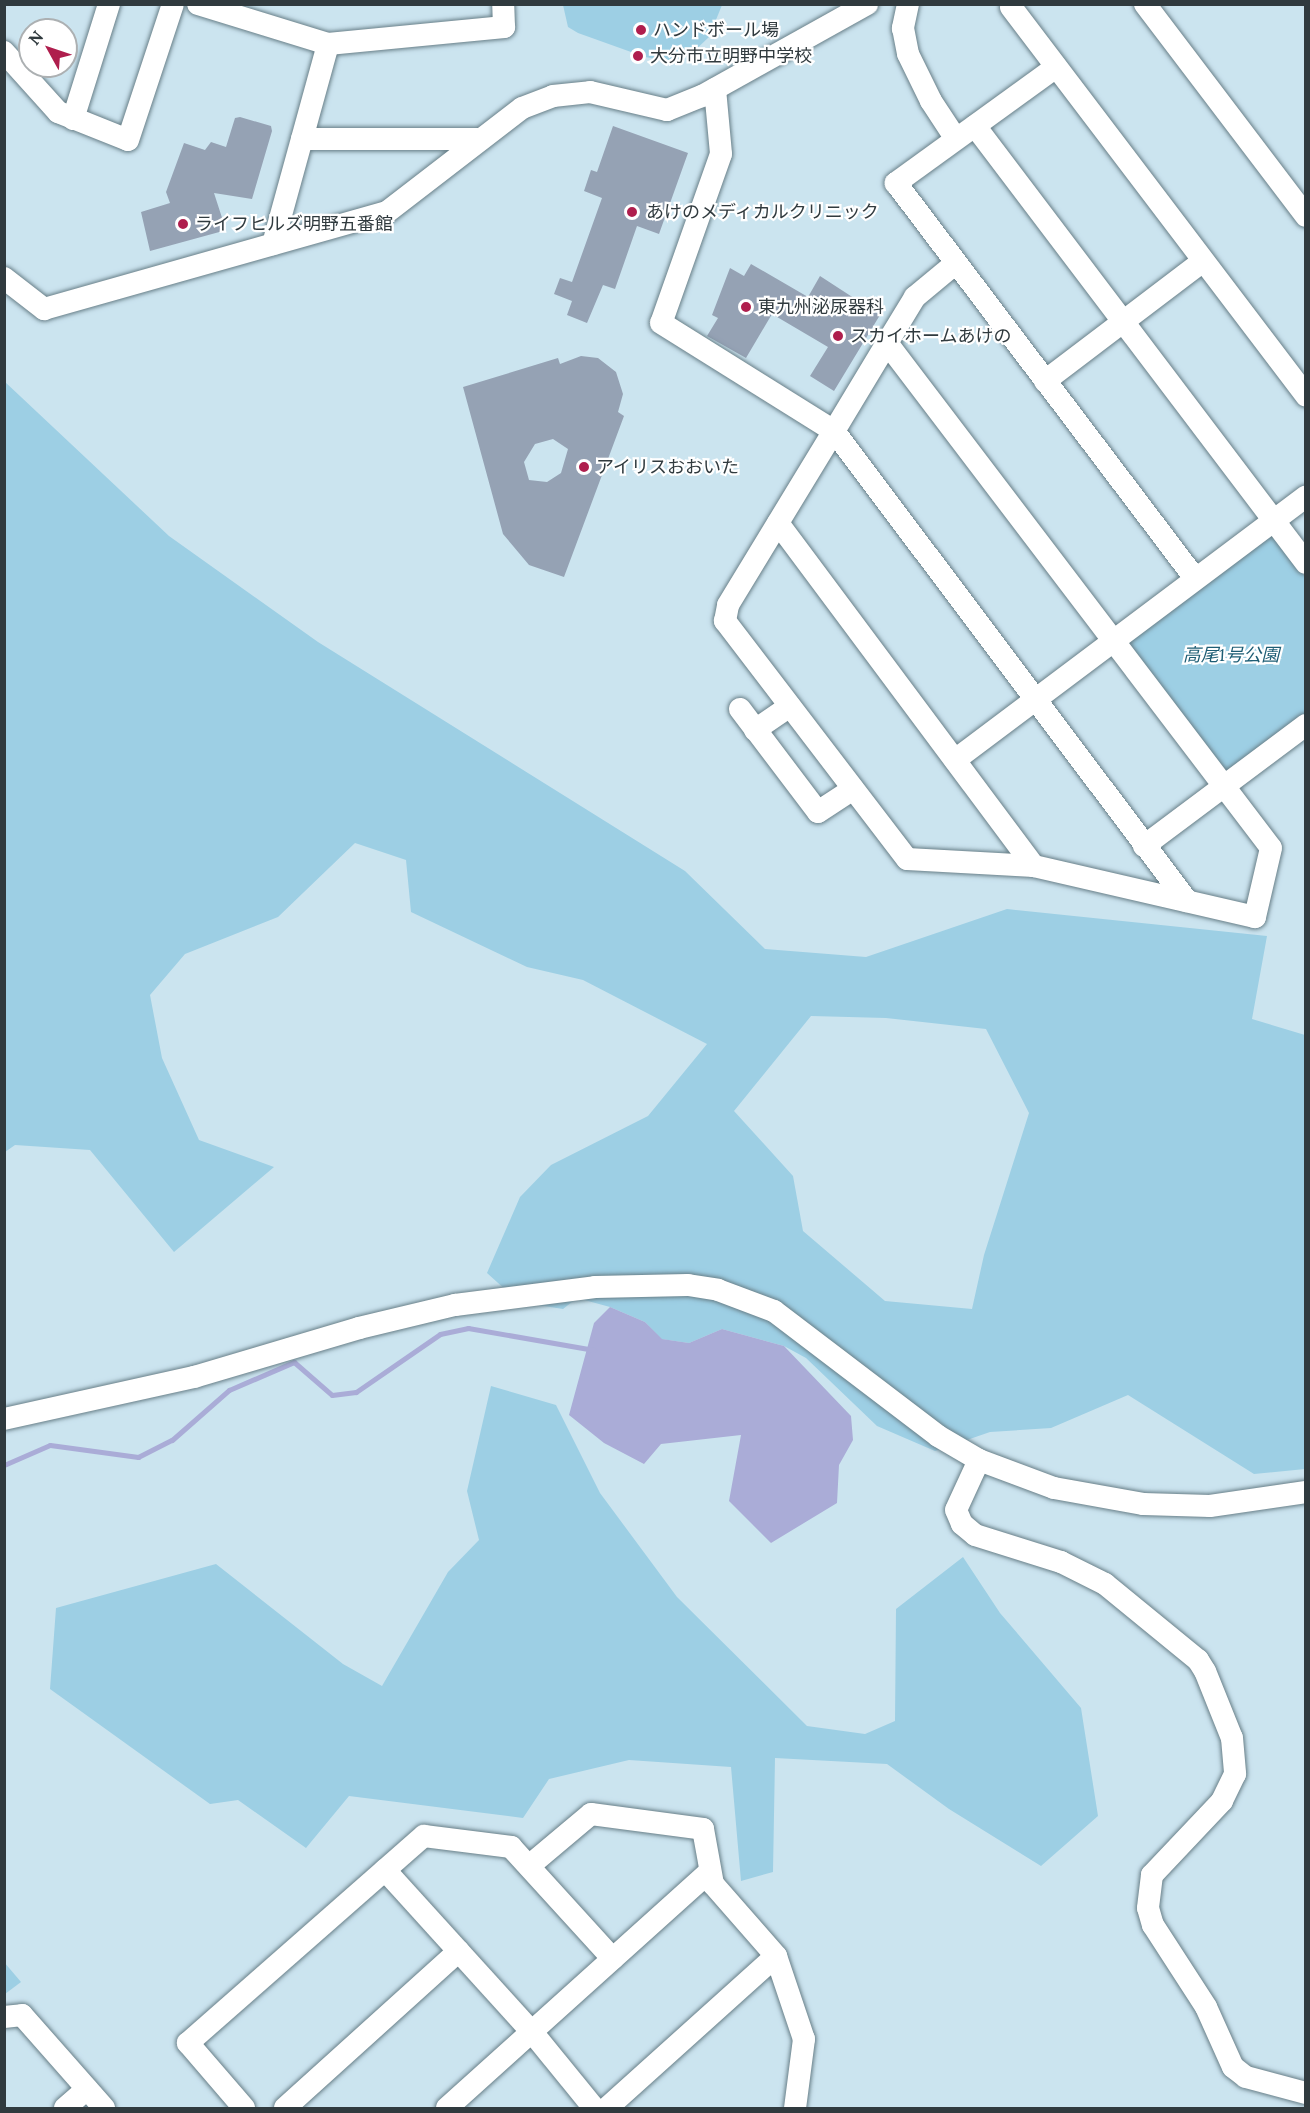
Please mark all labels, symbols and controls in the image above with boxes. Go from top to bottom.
north arrow [18,18,78,78]
place label: ハンドボール場 [653,19,779,41]
marker: ハンドボール場 [634,23,648,37]
text: N [24,27,47,49]
place label: 大分市立明野中学校 [650,45,812,67]
marker: 大分市立明野中学校 [631,49,645,63]
place label: あけのメディカルクリニック [646,201,880,223]
marker: あけのメディカルクリニック [623,203,641,221]
place label: ライフヒルズ明野五番館 [195,213,393,235]
marker: ライフヒルズ明野五番館 [176,217,190,231]
place label: 東九州泌尿器科 [758,296,884,318]
marker: 東九州泌尿器科 [739,300,753,314]
place label: スカイホームあけの [850,325,1012,347]
marker: スカイホームあけの [831,329,845,343]
place label: アイリスおおいた [596,456,740,478]
marker: アイリスおおいた [577,460,591,474]
park label: 高尾1号公園 [1183,644,1279,666]

